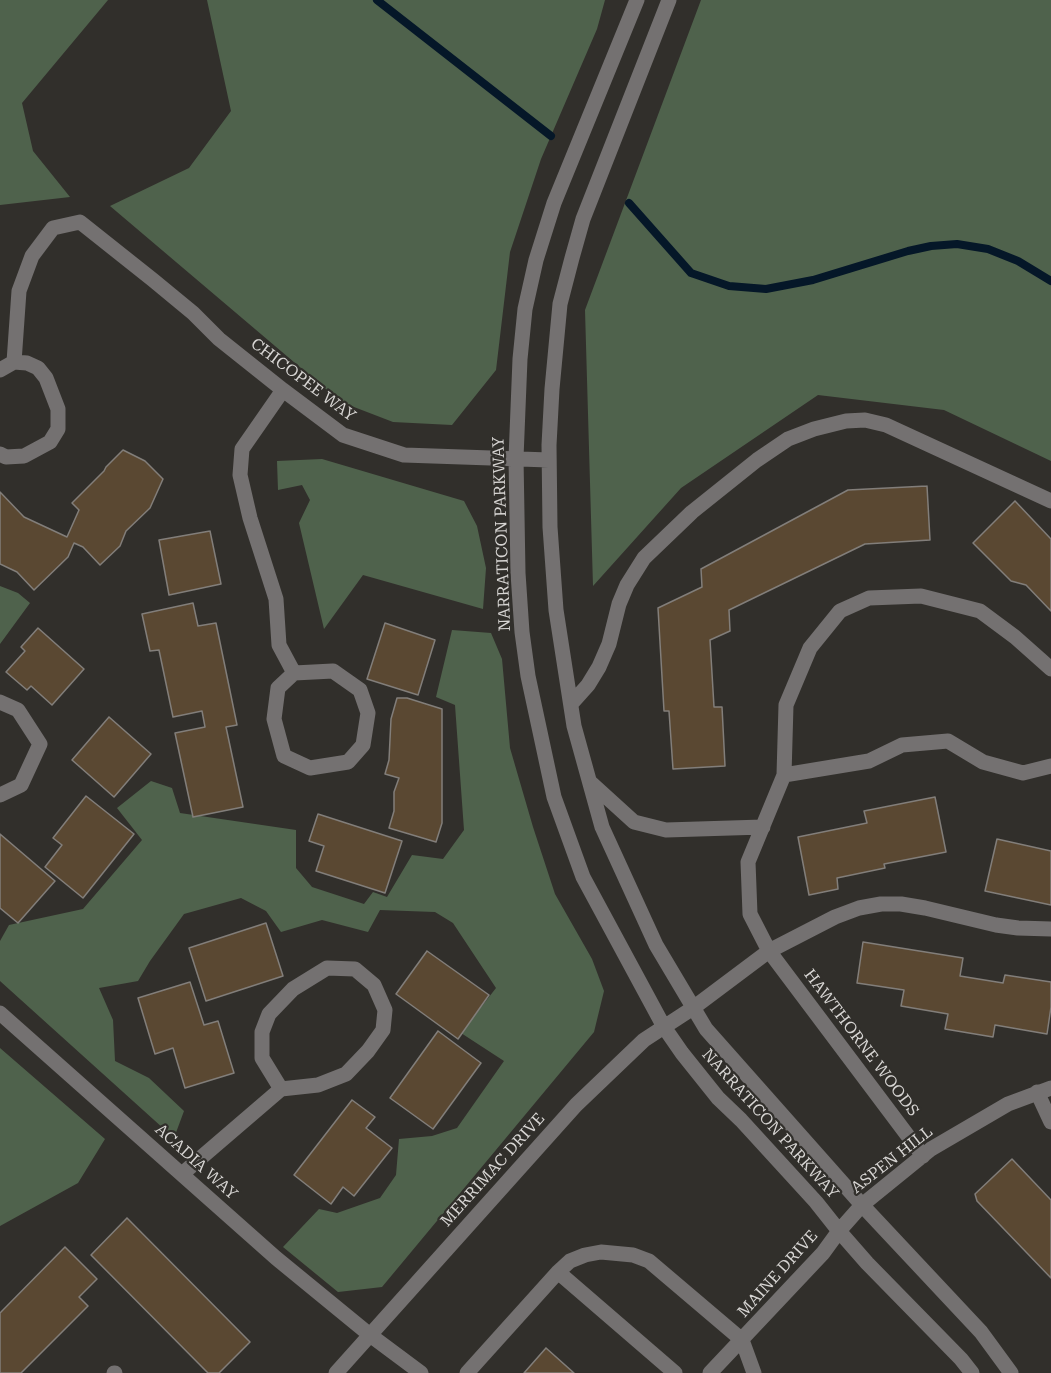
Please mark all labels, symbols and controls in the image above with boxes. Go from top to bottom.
street label: CHICOPEE WAY [247,334,359,426]
street label: NARRATICON PARKWAY [489,436,515,632]
street label: HAWTHORNE WOODS [799,966,923,1120]
street label: NARRATICON PARKWAY [698,1045,842,1203]
street label: MERRIMAC DRIVE [437,1109,549,1231]
street label: ACADIA WAY [151,1120,241,1204]
street label: ASPEN HILL [848,1122,936,1198]
street label: MAINE DRIVE [734,1227,822,1321]

